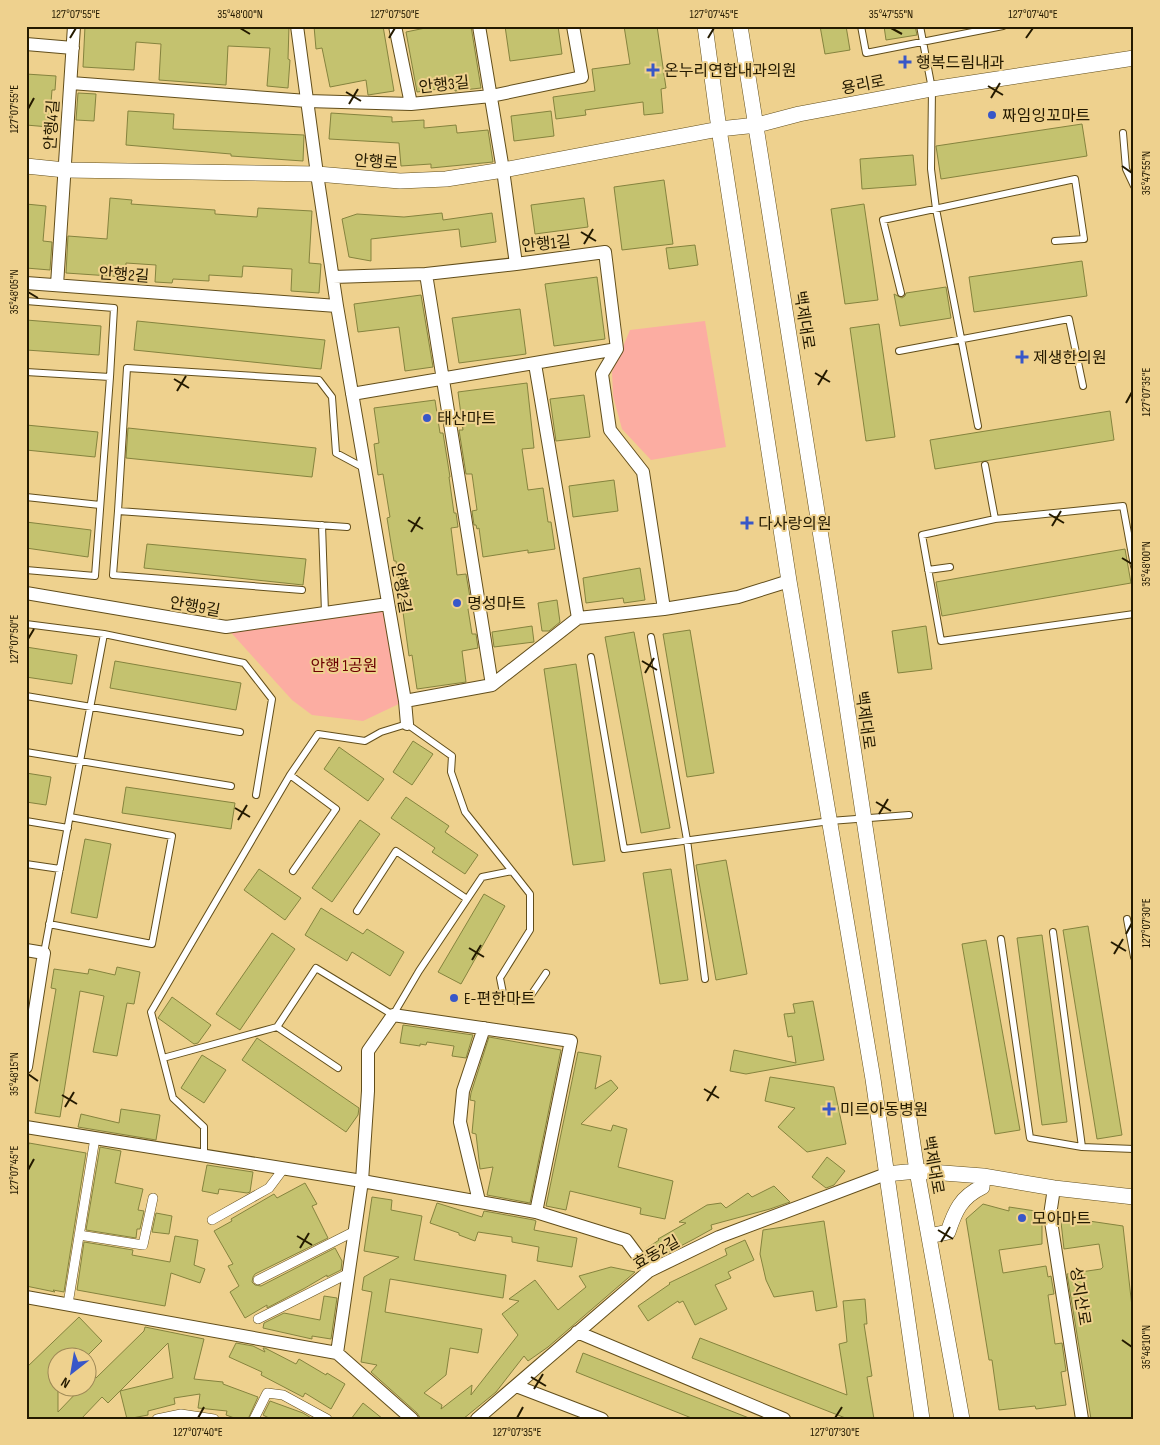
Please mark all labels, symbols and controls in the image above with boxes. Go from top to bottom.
text: 127°07'55"E [52,7,100,22]
text: 35°48'00"N [217,7,263,22]
text: 127°07'50"E [370,7,420,22]
text: 127°07'45"E [690,7,738,22]
text: 35°47'55"N [869,7,913,22]
text: 127°07'40"E [1008,7,1058,22]
place label: 행복드림내과 [916,54,1005,73]
marker: 행복드림내과 [898,55,912,69]
place label: 온누리연합내과의원 [664,62,796,81]
marker: 온누리연합내과의원 [646,63,660,77]
street label: 용리로 [840,72,887,99]
street label: 안행3길 [418,73,470,98]
text: 127°07'55"E [7,85,22,133]
street label: 안행4길 [41,99,64,151]
place label: 짜임잉꼬마트 [1002,107,1090,126]
marker: 짜임잉꼬마트 [986,109,998,121]
street label: 안행로 [353,151,399,174]
text: 35°47'55"N [1139,151,1154,195]
street label: 안행1길 [520,232,572,257]
street label: 안행2길 [98,264,150,287]
text: 35°48'05"N [7,269,22,315]
street label: 백제대로 [790,290,818,351]
place label: 제생한의원 [1033,349,1107,368]
marker: 제생한의원 [1015,350,1029,364]
text: 127°07'35"E [1139,368,1154,416]
place label: 태산마트 [437,410,496,429]
marker: 태산마트 [421,412,433,424]
place label: 다사랑의원 [758,515,832,534]
marker: 다사랑의원 [740,516,754,530]
text: 35°48'00"N [1139,541,1154,587]
street label: 안행2길 [387,562,414,615]
street label: 안행9길 [168,594,222,621]
place label: 명성마트 [467,595,526,614]
marker: 명성마트 [451,597,463,609]
text: 127°07'50"E [7,614,22,664]
park label: 안행 1공원 [310,657,378,676]
street label: 백제대로 [851,690,878,751]
text: 127°07'30"E [1139,898,1154,948]
place label: E-편한마트 [464,990,535,1009]
marker: E-편한마트 [448,992,460,1004]
text: 35°48'15"N [7,1052,22,1096]
place label: 미르아동병원 [840,1101,928,1120]
marker: 미르아동병원 [822,1102,836,1116]
street label: 백제대로 [918,1135,947,1196]
text: 127°07'45"E [7,1146,22,1194]
place label: 모아마트 [1032,1210,1091,1229]
marker: 모아마트 [1016,1212,1028,1224]
street label: 효동2길 [630,1232,683,1274]
street label: 성지산로 [1066,1266,1094,1327]
text: 35°48'10"N [1139,1325,1154,1369]
north arrow [48,1348,98,1398]
text: N [58,1374,73,1392]
text: 127°07'40"E [173,1425,223,1440]
text: 127°07'35"E [493,1425,541,1440]
text: 127°07'30"E [810,1425,860,1440]

